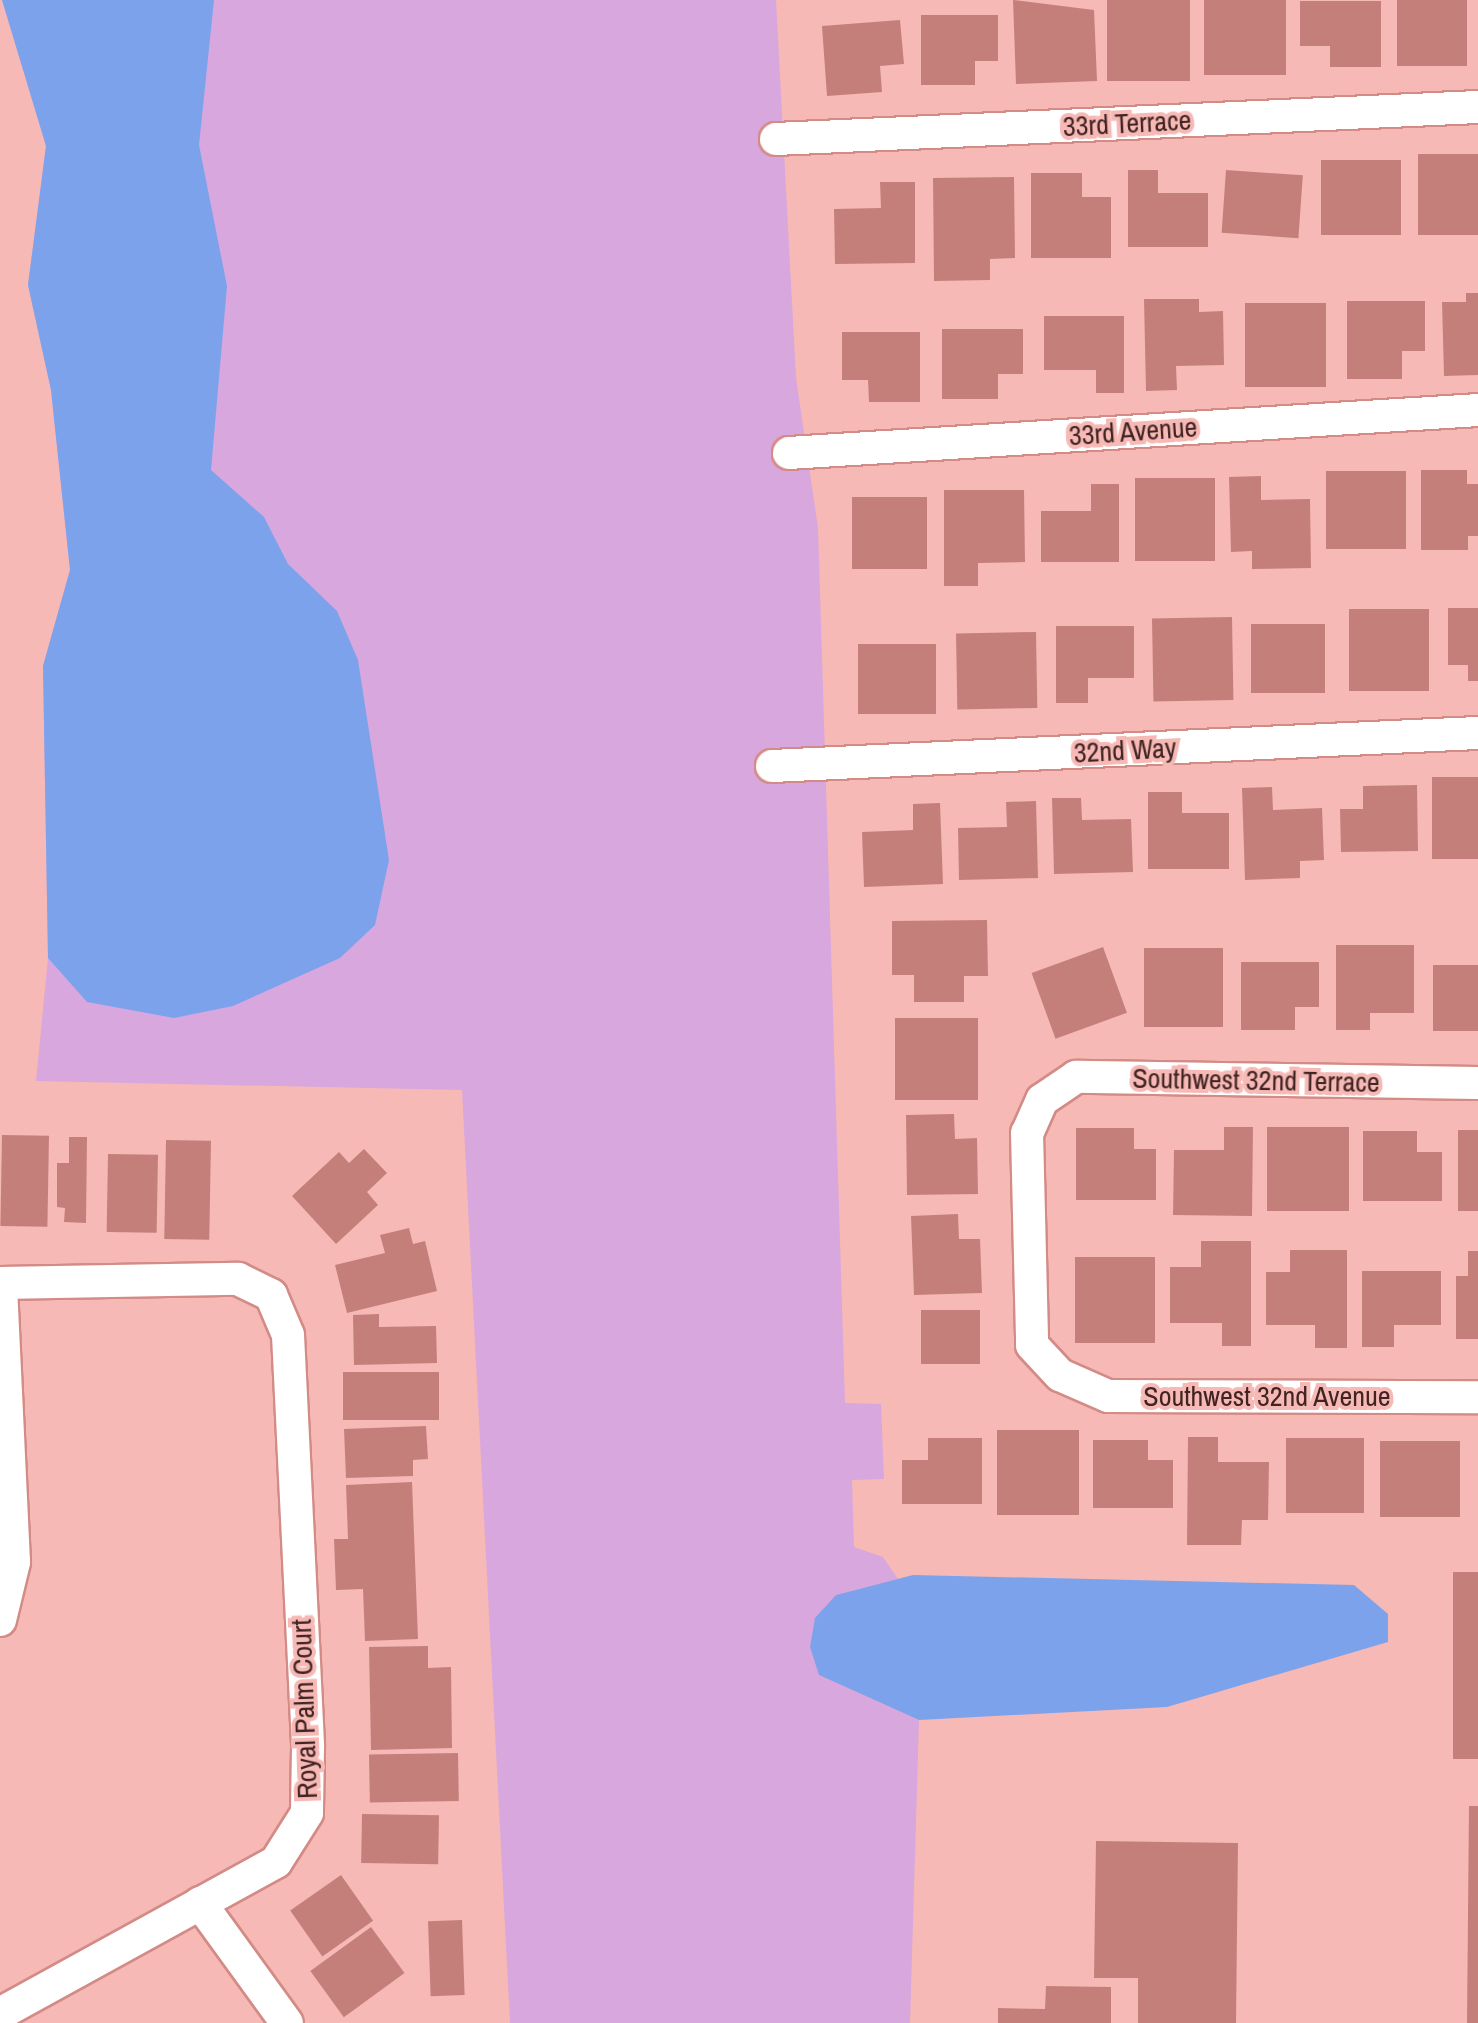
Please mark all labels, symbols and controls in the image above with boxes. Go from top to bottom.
street label: 33rd Terrace [1062,103,1192,143]
street label: 33rd Avenue [1067,410,1199,452]
street label: 32nd Way [1073,731,1177,769]
street label: Southwest 32nd Terrace [1132,1061,1380,1099]
street label: Southwest 32nd Avenue [1143,1379,1391,1413]
street label: Royal Palm Court [284,1619,324,1799]

